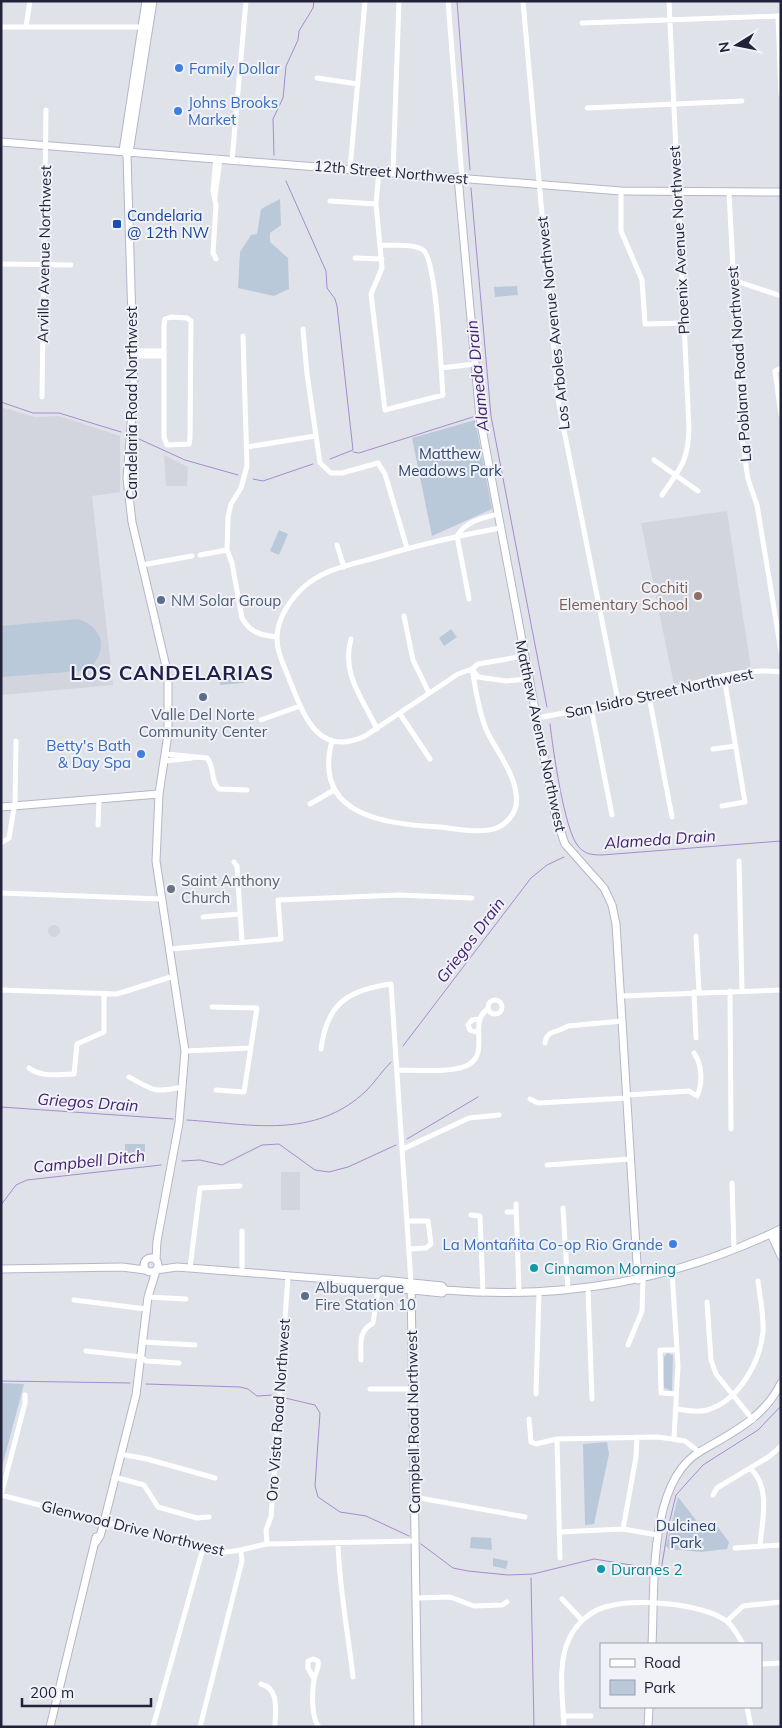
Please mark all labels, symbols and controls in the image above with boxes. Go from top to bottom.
north arrow [712,20,762,70]
text: N [714,40,734,54]
place label: Family Dollar [189,59,280,78]
marker: Family Dollar [173,62,185,74]
place label: Johns Brooks Market [188,93,278,129]
marker: Johns Brooks Market [172,105,184,117]
street label: Phoenix Avenue Northwest [665,145,693,335]
street label: 12th Street Northwest [313,156,469,188]
street label: Arvilla Avenue Northwest [33,165,55,343]
place label: Candelaria @ 12th NW [127,206,210,242]
street label: Los Arboles Avenue Northwest [532,215,574,431]
marker: Candelaria @ 12th NW [111,218,123,230]
street label: La Poblana Road Northwest [723,265,755,463]
street label: Candelaria Road Northwest [122,306,141,500]
water label: Alameda Drain [461,319,493,434]
park label: Matthew Meadows Park [398,444,502,480]
place label: Cochiti Elementary School [559,578,688,614]
marker: Cochiti Elementary School [692,590,704,602]
place label: NM Solar Group [171,591,281,610]
marker: NM Solar Group [155,594,167,606]
street label: Matthew Avenue Northwest [511,638,571,834]
district label: LOS CANDELARIAS [70,660,274,685]
street label: San Isidro Street Northwest [563,664,755,722]
marker: Valle Del Norte Community Center [197,691,209,703]
place label: Valle Del Norte Community Center [139,705,268,741]
place label: Betty's Bath & Day Spa [46,736,131,772]
marker: Betty's Bath & Day Spa [135,748,147,760]
water label: Alameda Drain [603,825,716,853]
place label: Saint Anthony Church [181,871,280,907]
marker: Saint Anthony Church [165,883,177,895]
water label: Griegos Drain [432,893,508,987]
water label: Griegos Drain [37,1088,139,1116]
water label: Campbell Ditch [32,1145,146,1177]
place label: La Montañita Co-op Rio Grande [443,1235,663,1254]
marker: La Montañita Co-op Rio Grande [667,1238,679,1250]
place label: Cinnamon Morning [544,1259,676,1278]
marker: Cinnamon Morning [528,1262,540,1274]
place label: Albuquerque Fire Station 10 [315,1278,416,1314]
marker: Albuquerque Fire Station 10 [299,1290,311,1302]
street label: Oro Vista Road Northwest [262,1318,294,1502]
street label: Campbell Road Northwest [402,1330,424,1514]
street label: Glenwood Drive Northwest [40,1496,226,1560]
park label: Dulcinea Park [656,1516,716,1552]
place label: Duranes 2 [611,1560,683,1579]
marker: Duranes 2 [595,1563,607,1575]
legend [600,1643,762,1708]
text: Road [644,1653,681,1672]
scale bar [22,1676,151,1708]
text: Park [644,1678,676,1697]
text: 200 m [30,1683,74,1702]

